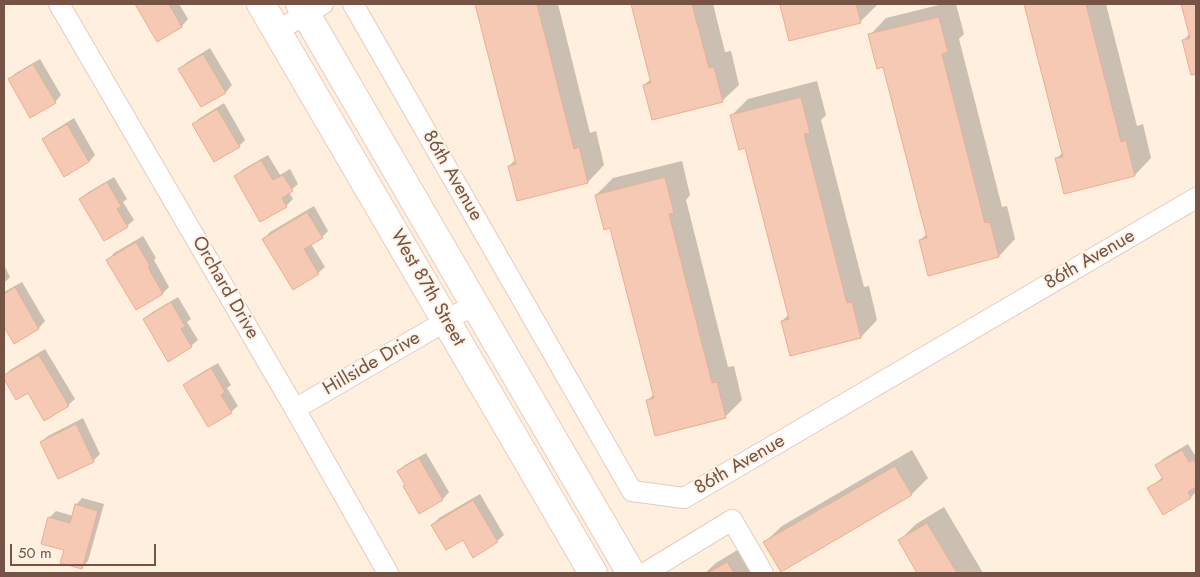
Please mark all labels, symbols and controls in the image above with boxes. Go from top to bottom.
street label: 86th Avenue [417,127,487,225]
street label: 86th Avenue [1041,225,1139,295]
street label: West 87th Street [384,226,470,350]
street label: Orchard Drive [186,233,264,343]
street label: Hillside Drive [319,327,425,401]
street label: 86th Avenue [691,430,789,500]
scale bar [12,534,159,566]
text: 50 m [18,542,52,564]

